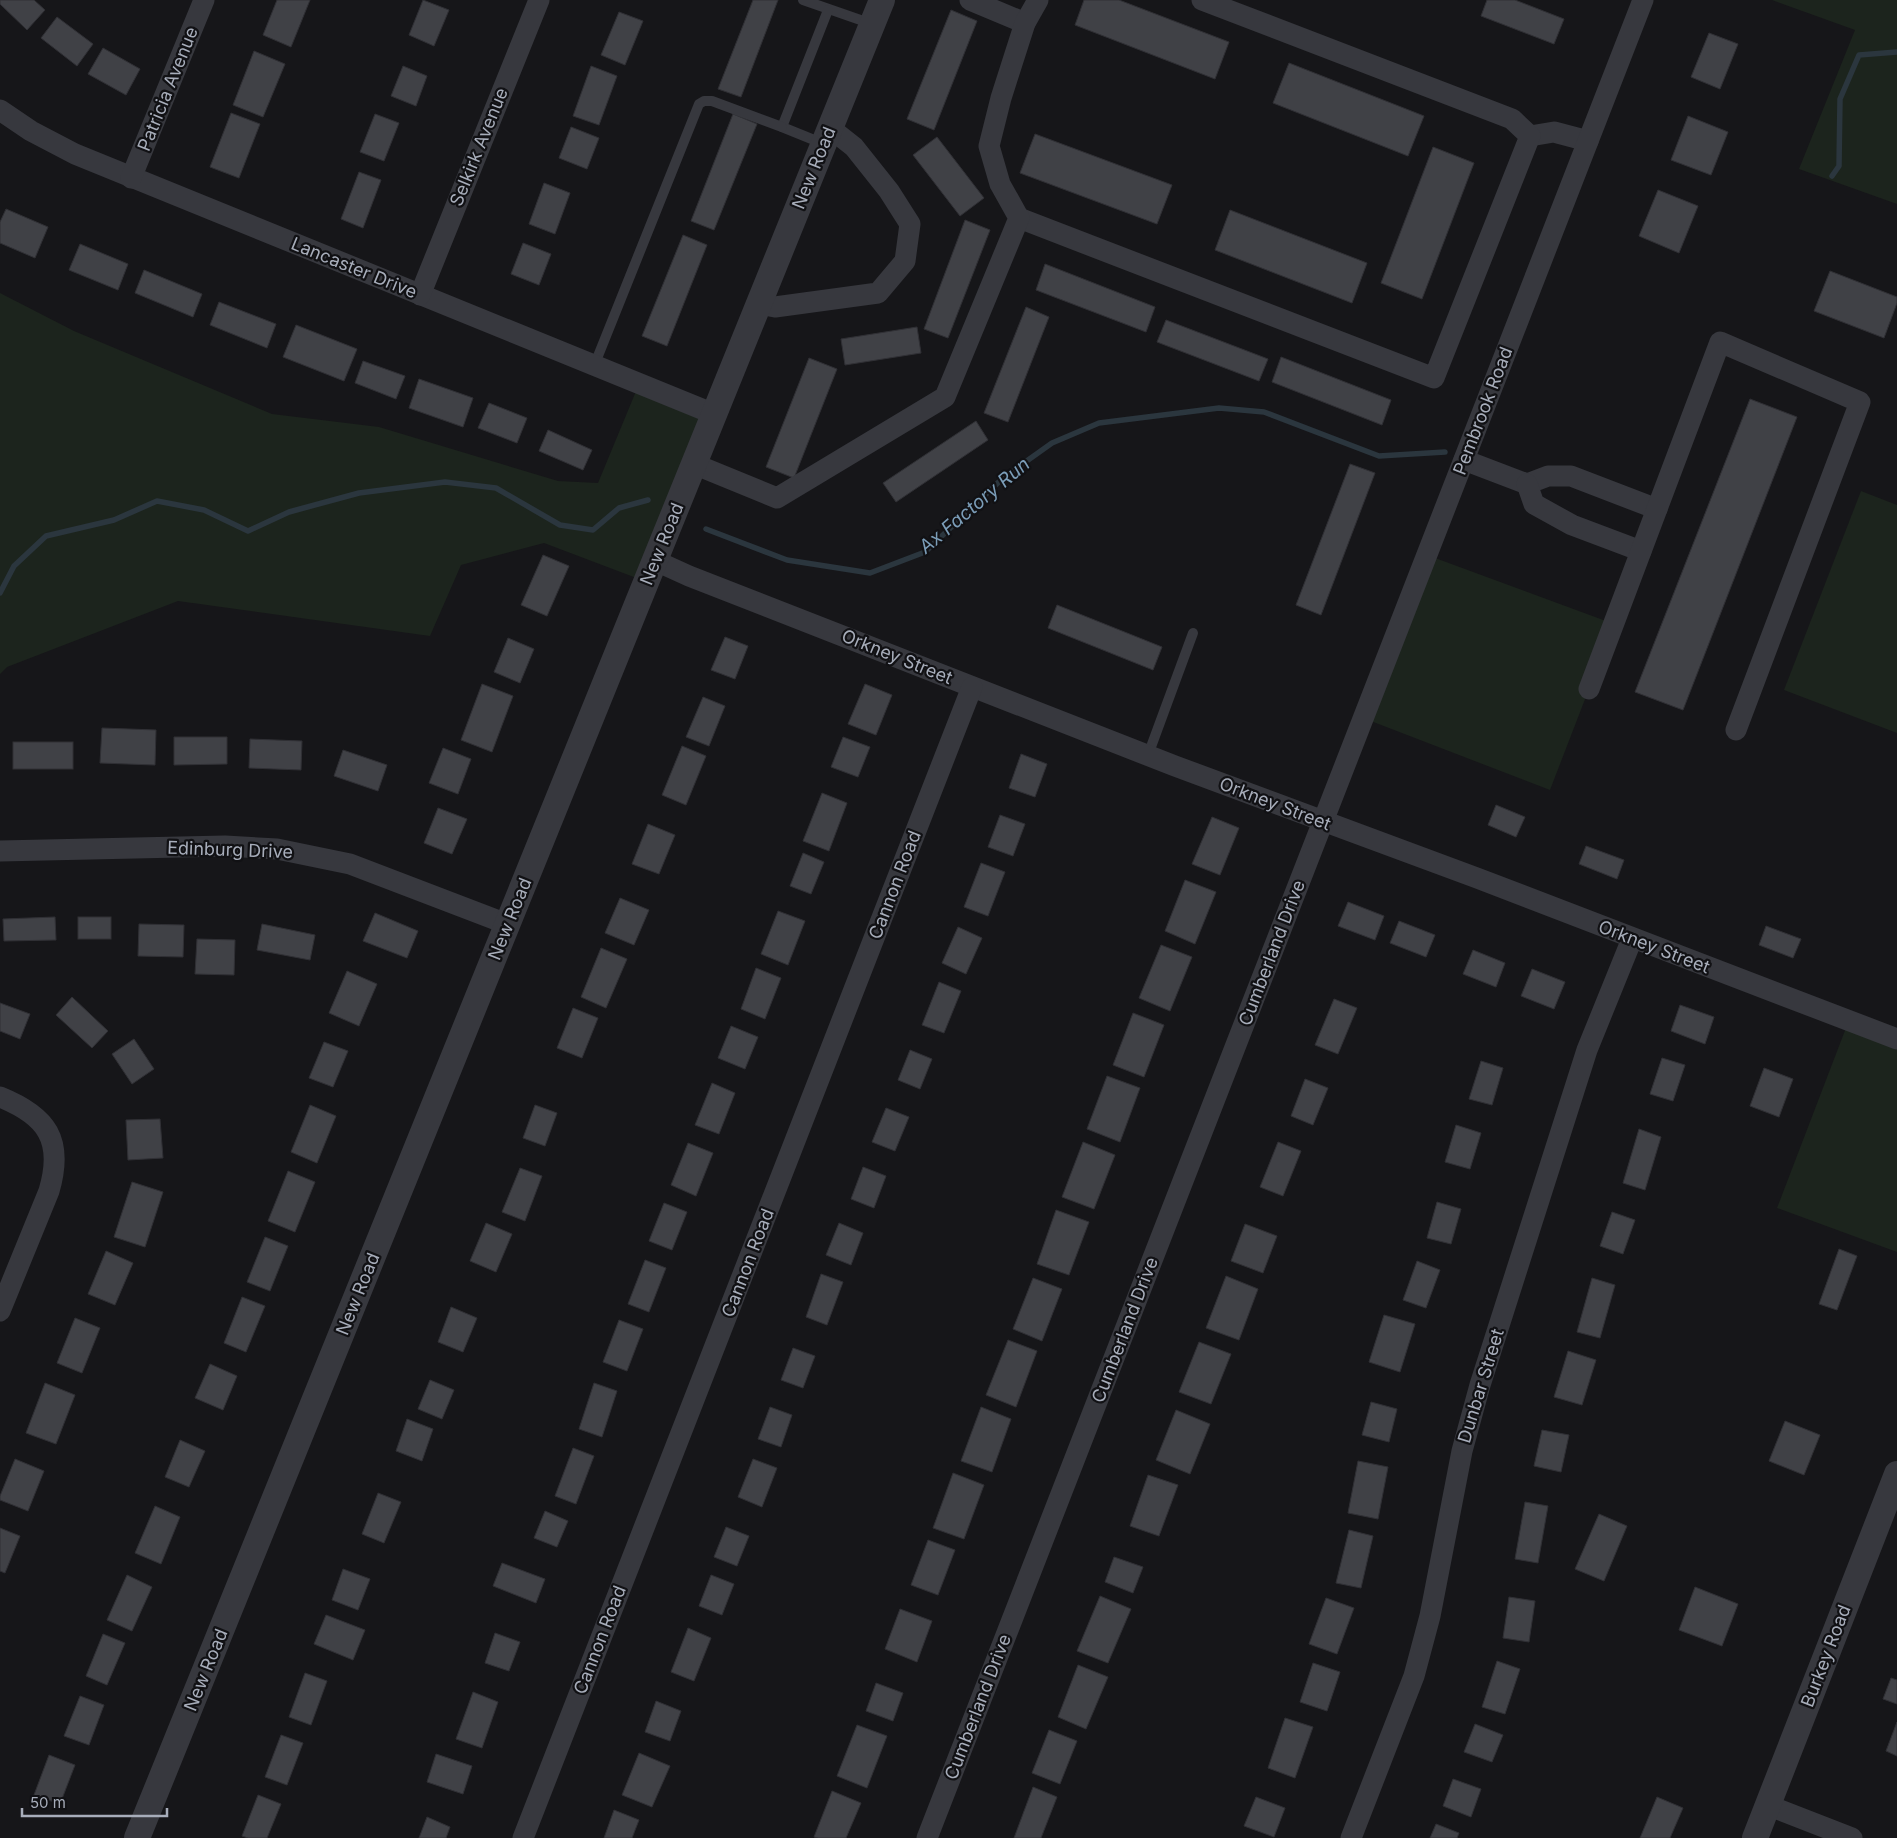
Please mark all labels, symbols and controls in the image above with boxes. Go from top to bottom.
street label: Patricia Avenue [133,24,202,154]
street label: Selkirk Avenue [445,85,512,209]
street label: New Road [788,124,840,212]
street label: Lancaster Drive [288,233,420,302]
street label: Pembrook Road [1449,344,1517,478]
water label: Ax Factory Run [914,452,1034,559]
street label: New Road [636,500,688,588]
street label: Orkney Street [839,625,956,688]
street label: Orkney Street [1217,773,1334,834]
street label: Cannon Road [864,828,925,942]
street label: Edinburg Drive [167,837,293,862]
street label: New Road [484,875,536,963]
street label: Cumberland Drive [1234,877,1309,1028]
street label: Orkney Street [1596,916,1713,977]
street label: Cannon Road [717,1206,778,1320]
street label: New Road [332,1250,384,1338]
street label: Cumberland Drive [1087,1254,1162,1405]
street label: Dunbar Street [1453,1326,1508,1445]
street label: Cannon Road [569,1583,630,1697]
street label: Burkey Road [1796,1602,1855,1710]
street label: New Road [180,1626,232,1714]
street label: Cumberland Drive [940,1631,1015,1782]
scale bar [22,1786,168,1818]
text: 50 m [30,1793,66,1812]

